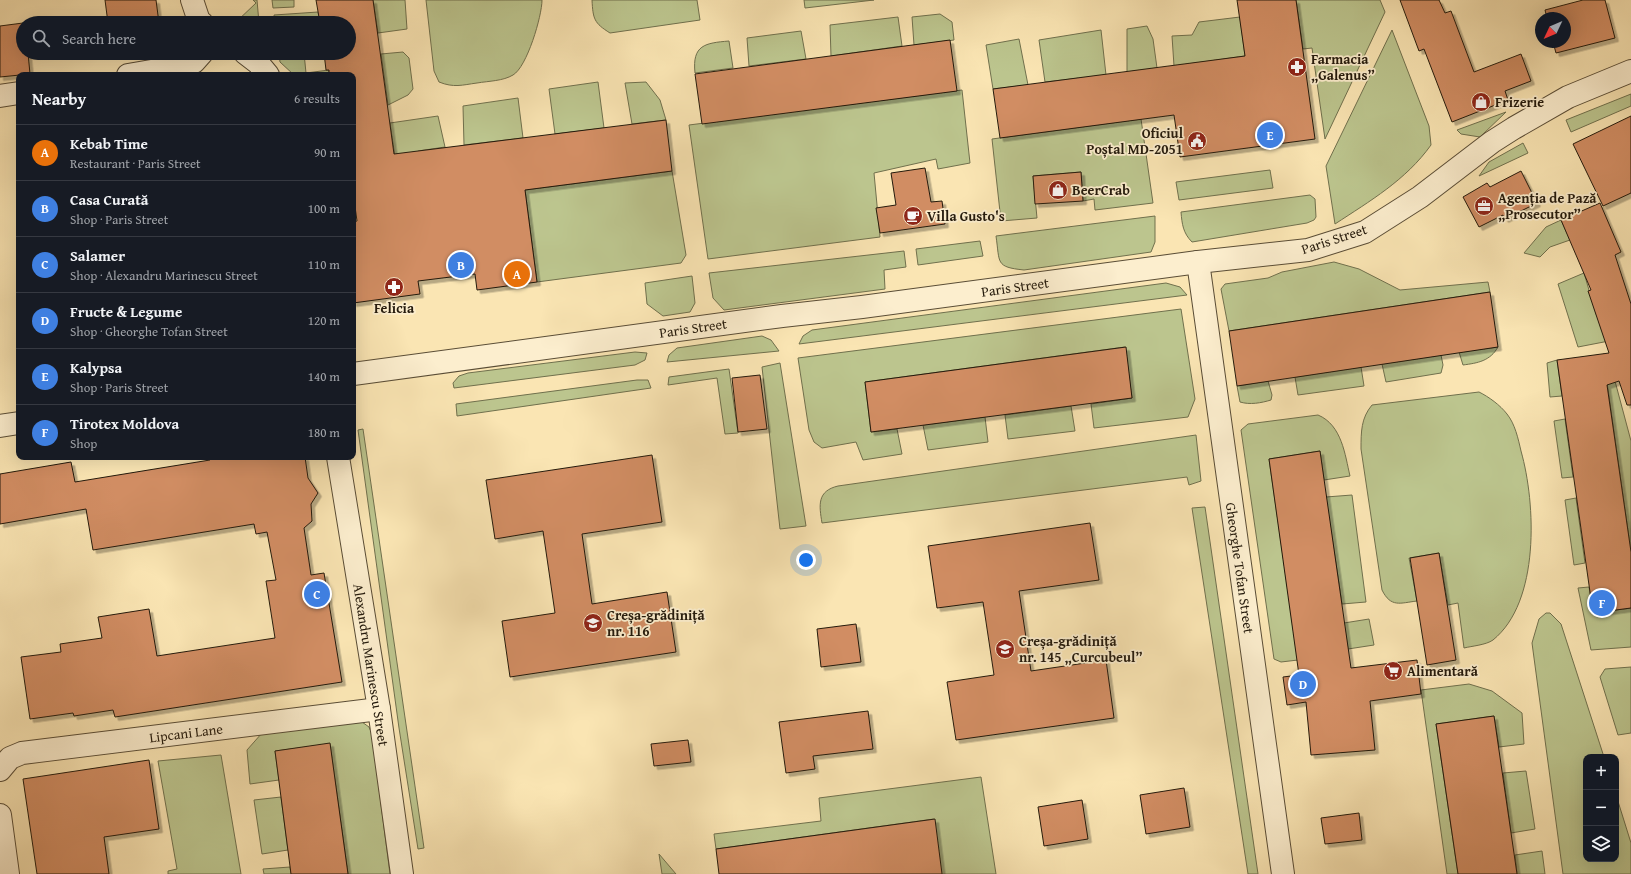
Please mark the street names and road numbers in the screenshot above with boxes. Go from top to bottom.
street label: Paris Street [1299,219,1369,259]
street label: Paris Street [980,272,1050,302]
street label: Paris Street [658,313,728,343]
street label: Gheorghe Tofan Street [1221,501,1259,635]
street label: Alexandru Marinescu Street [348,582,394,748]
street label: Lipcani Lane [148,719,224,747]

